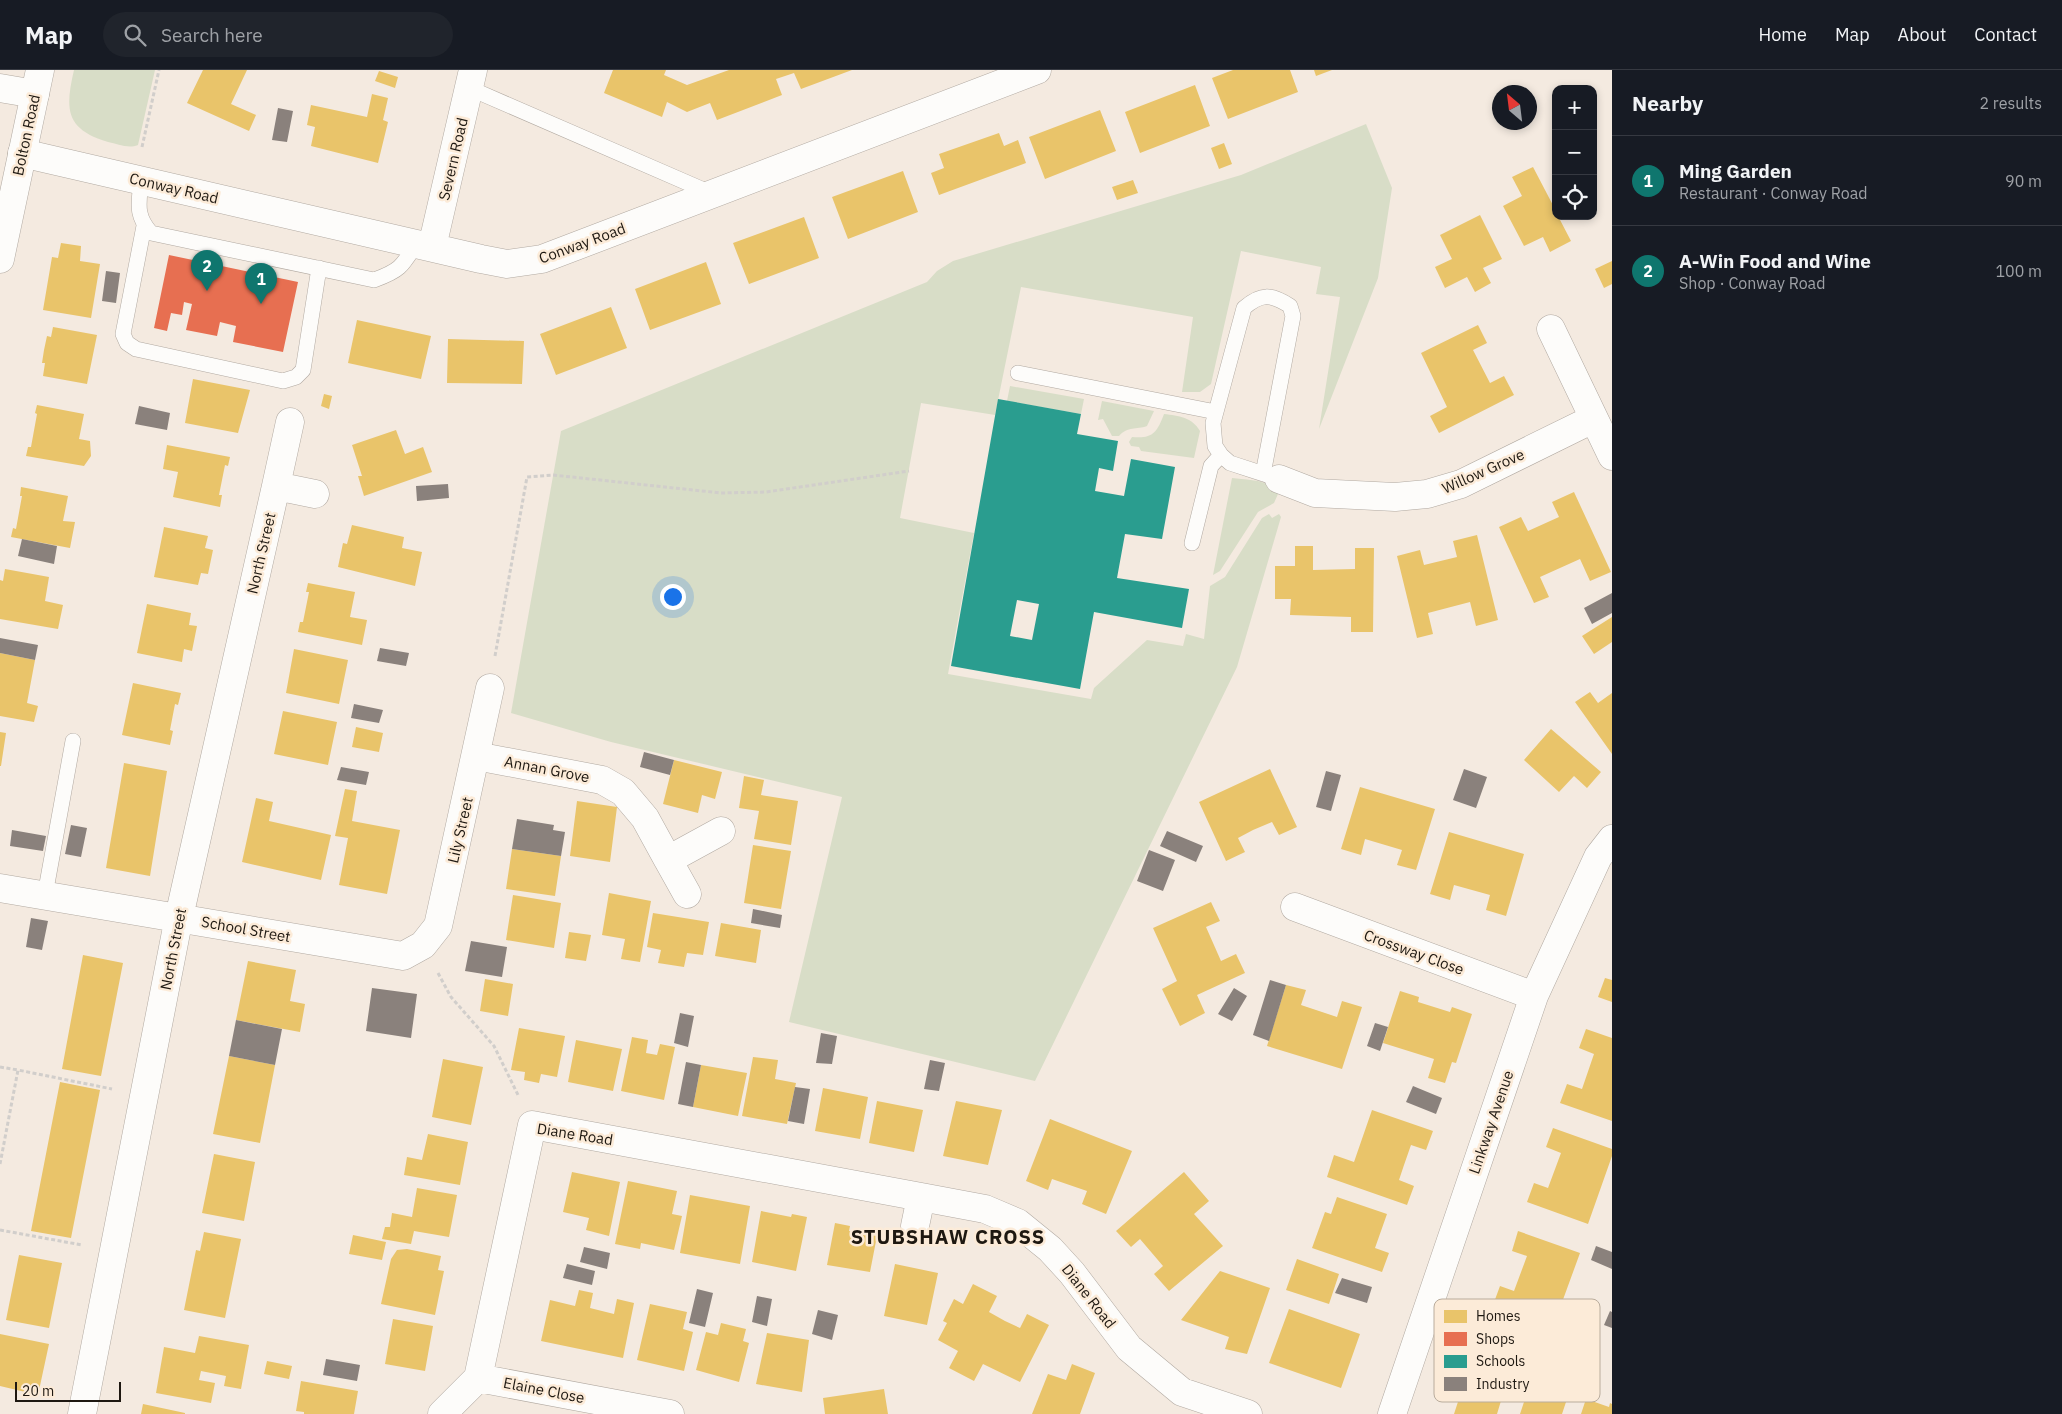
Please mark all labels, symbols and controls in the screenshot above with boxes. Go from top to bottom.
search box [103,12,453,57]
text: Map [25,19,73,51]
icon: search [121,21,149,49]
text: Search here [161,23,263,47]
text: Home [1759,23,1807,46]
text: Map [1835,23,1870,46]
text: About [1898,23,1946,46]
text: Contact [1974,23,2037,46]
north arrow [1492,85,1537,130]
map controls [1552,85,1597,220]
button: + [1552,85,1597,130]
text: Nearby [1632,89,1703,117]
street label: Bolton Road [8,93,44,177]
text: 2 results [1979,93,2042,113]
street label: Severn Road [434,116,472,202]
button: − [1552,130,1597,175]
text: Ming Garden [1679,159,1792,183]
street label: Conway Road [128,169,220,207]
text: 1 [1643,171,1653,191]
text: 90 m [2005,171,2042,191]
button: locate [1552,175,1597,220]
text: Restaurant · Conway Road [1679,183,1868,203]
street label: Conway Road [536,219,628,267]
text: A-Win Food and Wine [1679,249,1871,273]
pin: 2 [191,250,223,291]
text: 2 [1643,261,1653,281]
text: 100 m [1995,261,2042,281]
pin: 1 [245,263,277,304]
text: Shop · Conway Road [1679,273,1825,293]
street label: Willow Grove [1439,444,1527,498]
street label: North Street [242,510,280,596]
your location [660,584,686,610]
street label: Annan Grove [503,751,591,787]
street label: Lily Street [443,795,477,865]
street label: North Street [156,906,190,992]
street label: School Street [200,912,292,946]
street label: Crossway Close [1361,925,1467,979]
street label: Linkway Avenue [1464,1068,1518,1176]
street label: Diane Road [536,1119,614,1149]
district label: STUBSHAW CROSS [851,1223,1045,1250]
street label: Diane Road [1058,1260,1120,1332]
legend [1434,1299,1600,1402]
text: Homes [1476,1307,1521,1325]
text: Shops [1476,1330,1515,1348]
text: Schools [1476,1352,1526,1370]
street label: Elaine Close [502,1373,586,1407]
text: Industry [1476,1375,1530,1393]
scale bar [15,1379,121,1402]
text: 20 m [22,1382,54,1400]

